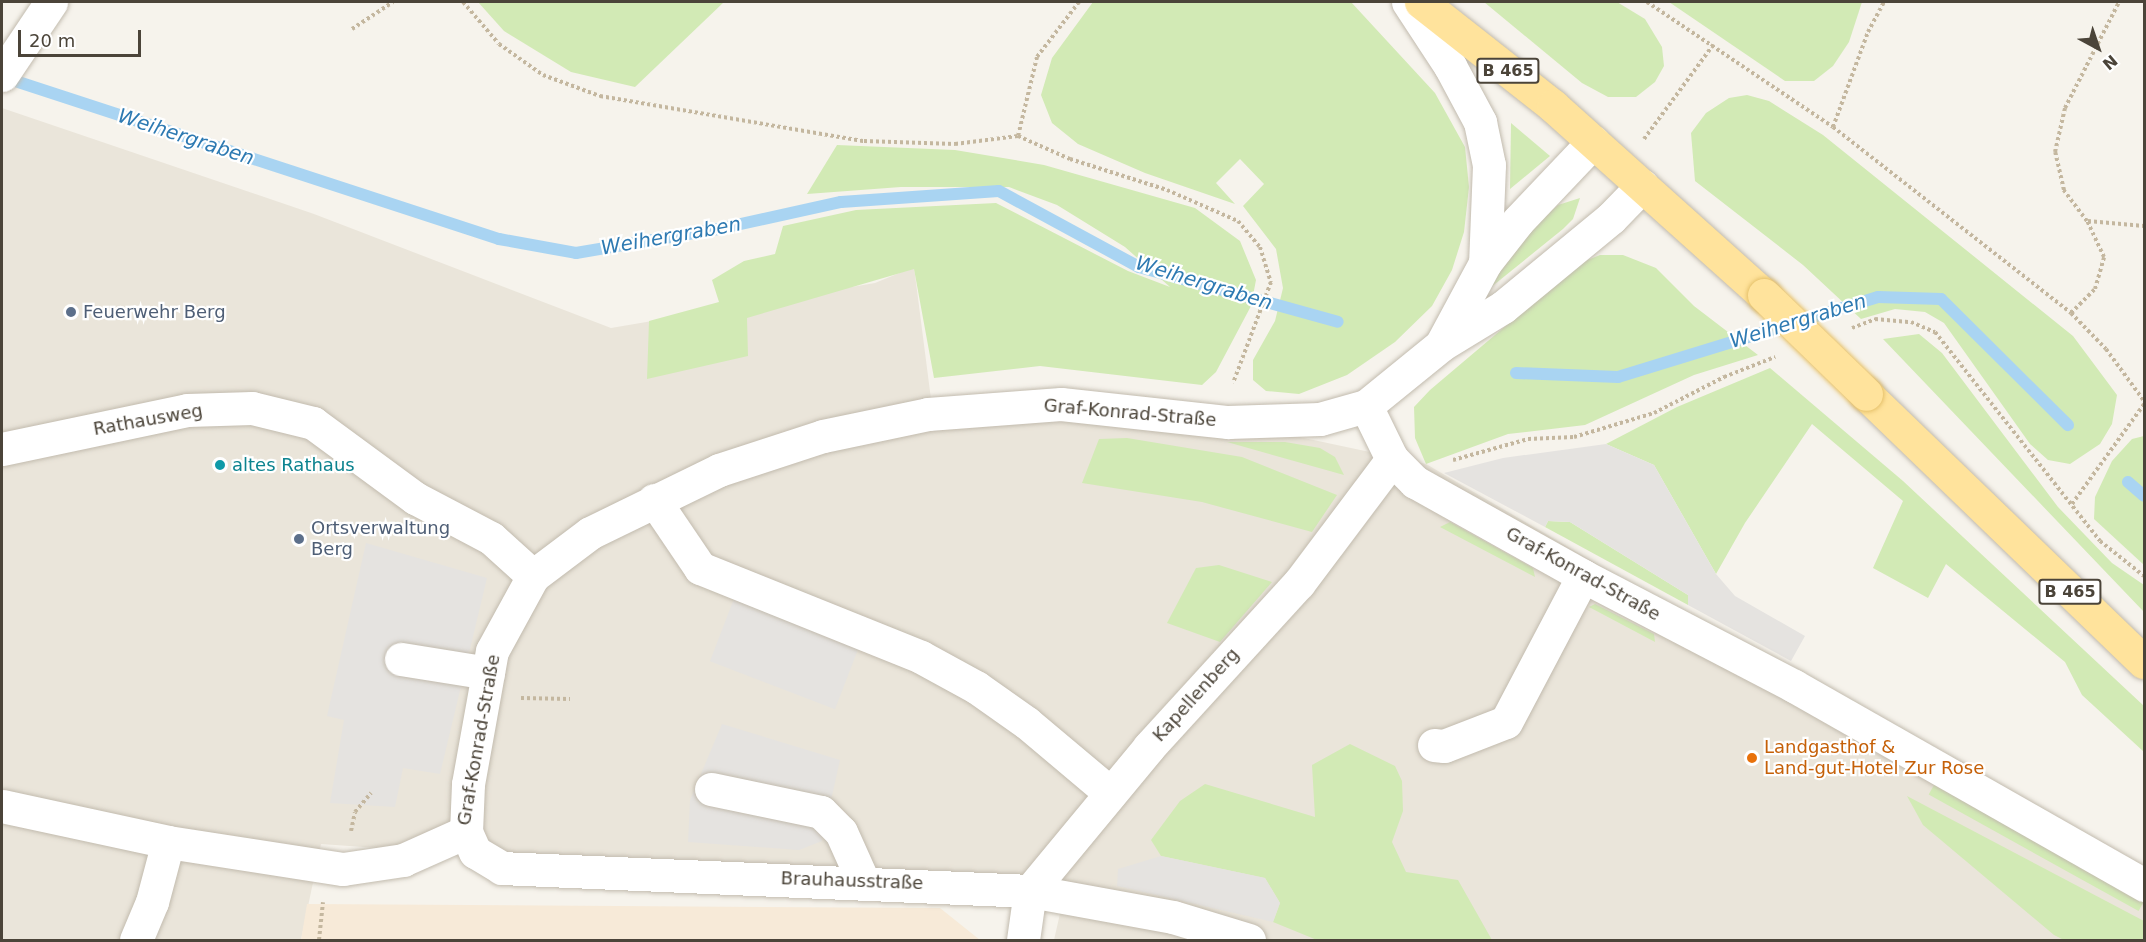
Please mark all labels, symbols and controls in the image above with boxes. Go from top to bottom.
scale bar [21,18,144,56]
north arrow [2068,18,2128,78]
text: 20 m [29,30,75,51]
text: N [2099,51,2121,74]
road number: B 465 [1475,58,1541,84]
water label: Weihergraben [115,104,257,170]
water label: Weihergraben [599,212,743,260]
water label: Weihergraben [1133,251,1275,315]
water label: Weihergraben [1727,289,1869,353]
place label: Feuerwehr Berg [83,301,226,323]
marker: Feuerwehr Berg [64,305,78,319]
street label: Graf-Konrad-Straße [1043,395,1217,431]
street label: Rathausweg [92,400,204,440]
place label: altes Rathaus [232,454,355,476]
marker: altes Rathaus [213,458,227,472]
place label: Ortsverwaltung Berg [311,518,450,560]
street label: Graf-Konrad-Straße [1502,523,1664,625]
marker: Ortsverwaltung Berg [292,532,306,546]
road number: B 465 [2037,579,2103,605]
street label: Kapellenberg [1148,644,1244,746]
street label: Graf-Konrad-Straße [453,653,505,827]
place label: Landgasthof & Land-gut-Hotel Zur Rose [1764,737,1984,780]
marker: Landgasthof & Land-gut-Hotel Zur Rose [1745,751,1759,765]
street label: Brauhausstraße [780,868,924,894]

